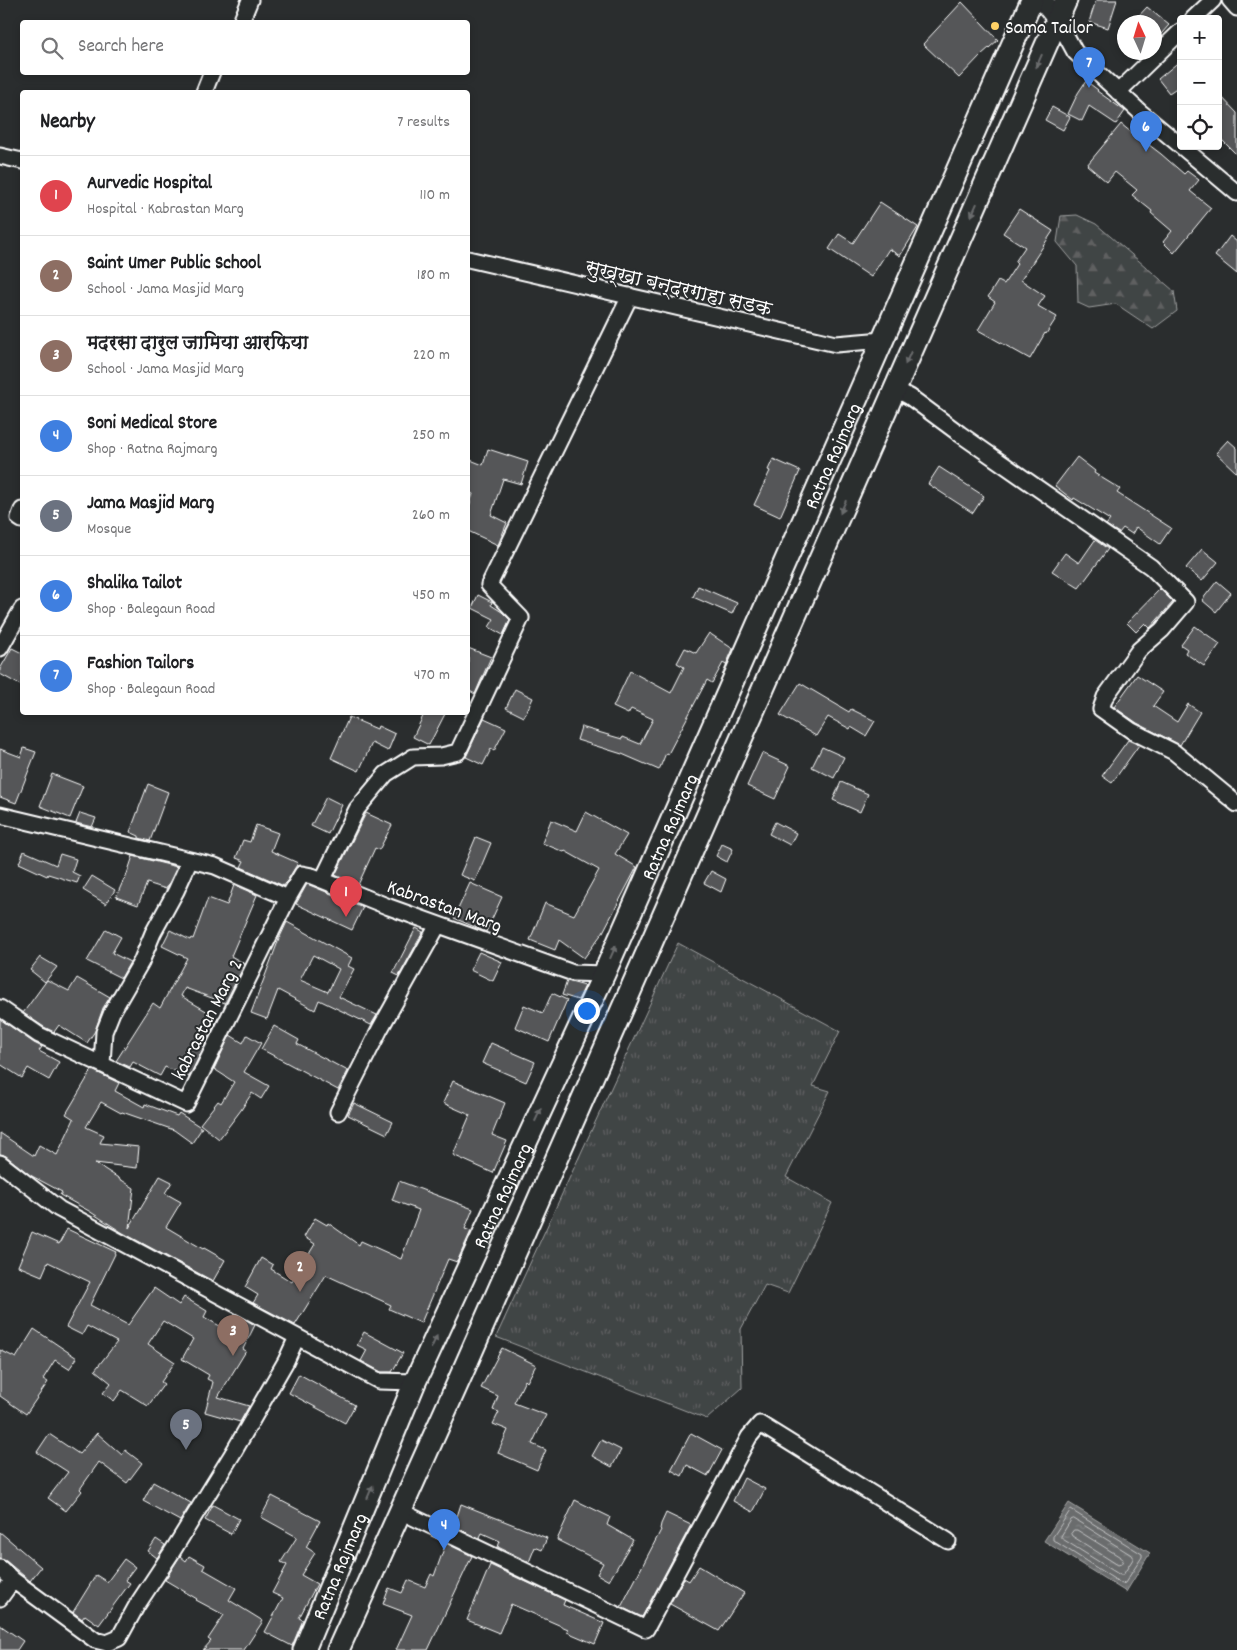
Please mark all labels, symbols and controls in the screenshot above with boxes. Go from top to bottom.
place label: Sama Tailor [1005,15,1094,43]
north arrow [1117,15,1162,60]
map controls [1177,15,1222,150]
button: + [1177,15,1222,60]
search box [20,20,470,75]
marker: Sama Tailor [989,20,1001,32]
icon: search [38,34,66,62]
text: Search here [78,34,164,61]
pin: 7 [1073,47,1105,88]
one-way arrow [1035,54,1043,68]
button: − [1177,60,1222,105]
button: locate [1177,105,1222,150]
text: Nearby [40,108,95,138]
text: 7 results [397,111,450,134]
pin: 6 [1130,111,1162,152]
text: Aurvedic Hospital [87,171,212,198]
text: 1 [54,184,58,207]
text: 110 m [420,184,450,207]
text: Hospital · Kabrastan Marg [87,198,244,221]
one-way arrow [969,203,977,217]
text: Saint Umer Public School [87,251,261,278]
street label: सुख्खा बन्दरगाहा सडक [581,255,775,325]
text: 2 [53,264,60,287]
text: 180 m [417,264,450,287]
text: School · Jama Masjid Marg [87,278,244,301]
text: मदरसा दारुल जामिया आरफिया [87,331,308,358]
text: 3 [52,344,60,367]
text: 220 m [413,344,450,367]
one-way arrow [904,351,912,365]
text: School · Jama Masjid Marg [87,358,244,381]
street label: Ratna Rajmarg [799,399,870,514]
text: Soni Medical Store [87,411,217,438]
text: 4 [53,424,59,447]
text: 250 m [412,424,450,447]
text: Shop · Ratna Rajmarg [87,438,218,461]
text: Jama Masjid Marg [87,491,214,518]
one-way arrow [839,500,847,514]
text: 5 [52,504,60,527]
text: 260 m [412,504,450,527]
text: Mosque [87,518,131,541]
text: Shalika Tailot [87,571,182,598]
text: 6 [52,584,60,607]
text: 450 m [413,584,450,607]
text: Shop · Balegaun Road [87,598,215,621]
text: Fashion Tailors [87,651,194,678]
text: 7 [53,664,59,687]
text: 470 m [414,664,450,687]
text: Shop · Balegaun Road [87,678,215,701]
street label: Ratna Rajmarg [636,770,707,885]
street label: Kabrastan Marg [383,874,505,942]
pin: 1 [330,876,362,917]
one-way arrow [610,945,618,959]
street label: kabrastan Marg 2 [166,955,251,1086]
your location [574,998,600,1024]
one-way arrow [535,1108,543,1122]
street label: Ratna Rajmarg [468,1139,541,1254]
pin: 2 [284,1251,316,1292]
pin: 3 [217,1315,249,1356]
one-way arrow [430,1335,438,1349]
pin: 5 [170,1409,202,1450]
one-way arrow [366,1485,374,1499]
street label: Ratna Rajmarg [307,1509,376,1625]
pin: 4 [428,1509,460,1550]

